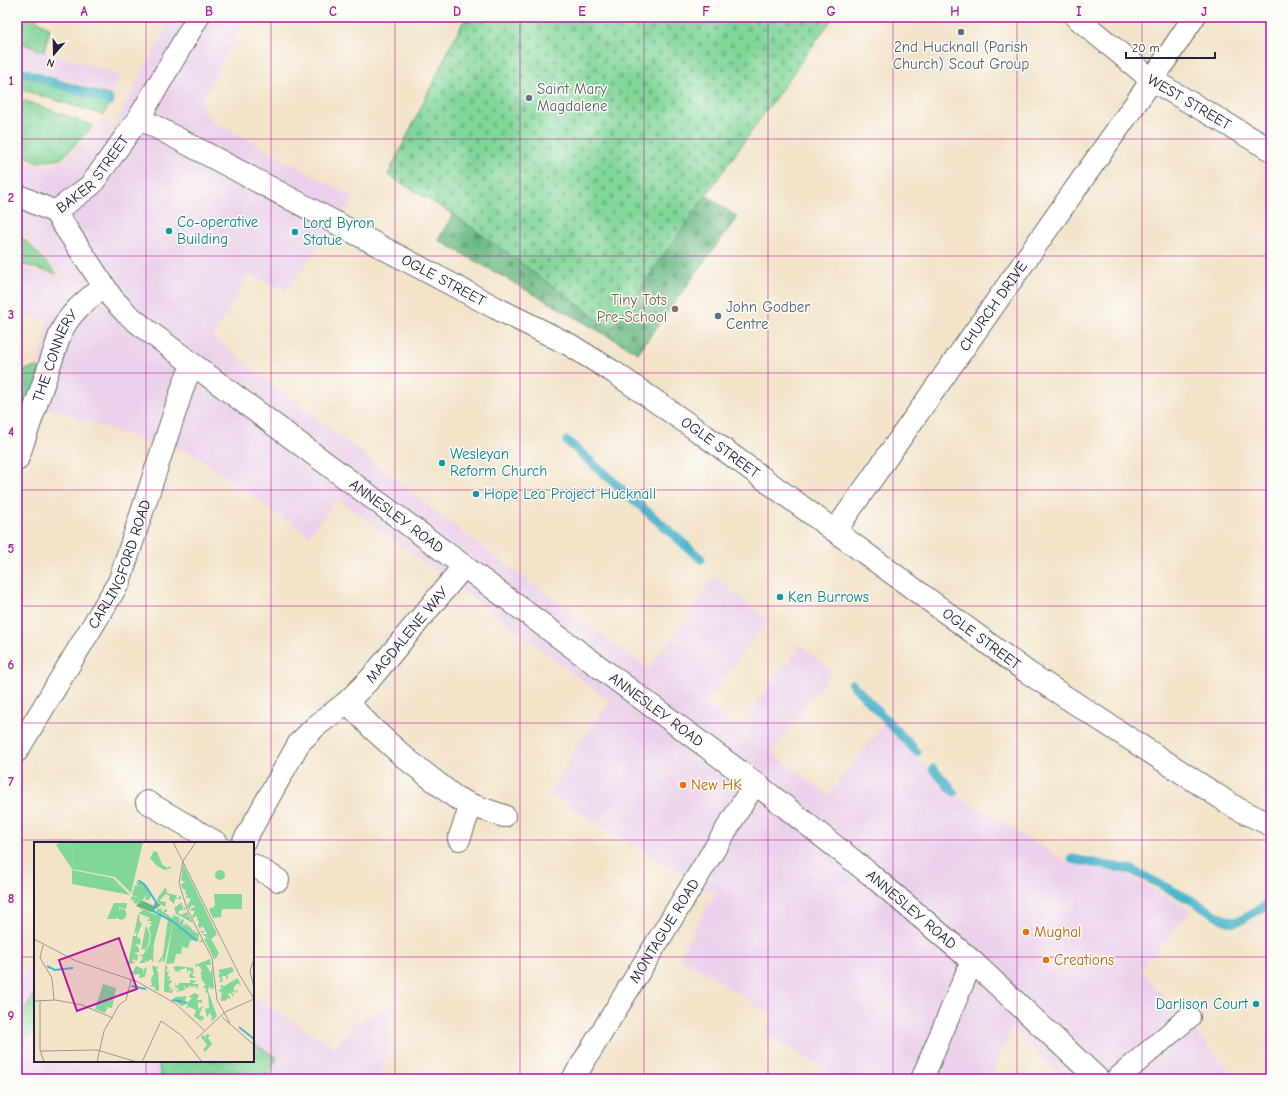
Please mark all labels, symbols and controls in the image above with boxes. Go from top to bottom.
text: A [80,4,88,19]
text: B [205,4,213,19]
text: C [329,4,337,19]
text: D [453,4,461,19]
text: E [578,4,586,19]
text: F [702,4,710,19]
text: G [826,4,836,19]
text: H [950,4,960,19]
text: I [1076,4,1082,19]
text: J [1201,4,1207,19]
marker: 2nd Hucknall (Parish Church) Scout Group [956,27,966,37]
north arrow [34,34,74,74]
scale bar [1126,34,1215,60]
place label: 2nd Hucknall (Parish Church) Scout Group [893,38,1029,73]
text: 20 m [1132,41,1160,55]
text: N [45,56,56,70]
street label: WEST STREET [1144,70,1235,134]
text: 1 [8,73,14,88]
place label: Saint Mary Magdalene [537,80,608,115]
marker: Saint Mary Magdalene [524,93,534,103]
street label: BAKER STREET [53,131,133,217]
text: 2 [8,190,14,205]
place label: Co-operative Building [177,213,259,248]
place label: Lord Byron Statue [303,214,375,249]
marker: Co-operative Building [164,226,174,236]
marker: Lord Byron Statue [290,227,300,237]
street label: OGLE STREET [398,250,489,310]
street label: CHURCH DRIVE [955,258,1031,355]
place label: Tiny Tots Pre-School [597,291,667,326]
place label: John Godber Centre [726,298,810,333]
marker: Tiny Tots Pre-School [670,304,680,314]
street label: THE CONNERY [29,306,82,404]
text: 3 [8,307,14,322]
marker: John Godber Centre [713,311,723,321]
street label: OGLE STREET [677,413,763,482]
text: 4 [8,424,14,439]
place label: Wesleyan Reform Church [450,445,547,480]
marker: Wesleyan Reform Church [437,458,447,468]
street label: ANNESLEY ROAD [346,475,447,557]
place label: Hope Lea Project Hucknall [484,485,656,503]
marker: Hope Lea Project Hucknall [471,489,481,499]
street label: CARLINGFORD ROAD [84,497,154,632]
text: 5 [8,541,15,556]
street label: MAGDALENE WAY [362,583,452,687]
place label: Ken Burrows [788,588,869,606]
marker: Ken Burrows [775,592,785,602]
street label: OGLE STREET [939,604,1025,674]
text: 6 [8,657,15,672]
street label: ANNESLEY ROAD [606,669,707,751]
text: 7 [8,774,14,789]
place label: New HK [691,776,742,794]
marker: New HK [678,780,688,790]
inset map [34,842,254,1062]
street label: ANNESLEY ROAD [863,866,960,953]
street label: MONTAGUE ROAD [625,875,703,986]
text: 8 [8,891,14,906]
place label: Mughal [1034,923,1081,941]
marker: Mughal [1021,927,1031,937]
place label: Creations [1054,951,1114,969]
marker: Creations [1041,955,1051,965]
place label: Darlison Court [1156,995,1249,1013]
marker: Darlison Court [1251,999,1261,1009]
text: 9 [8,1008,15,1023]

